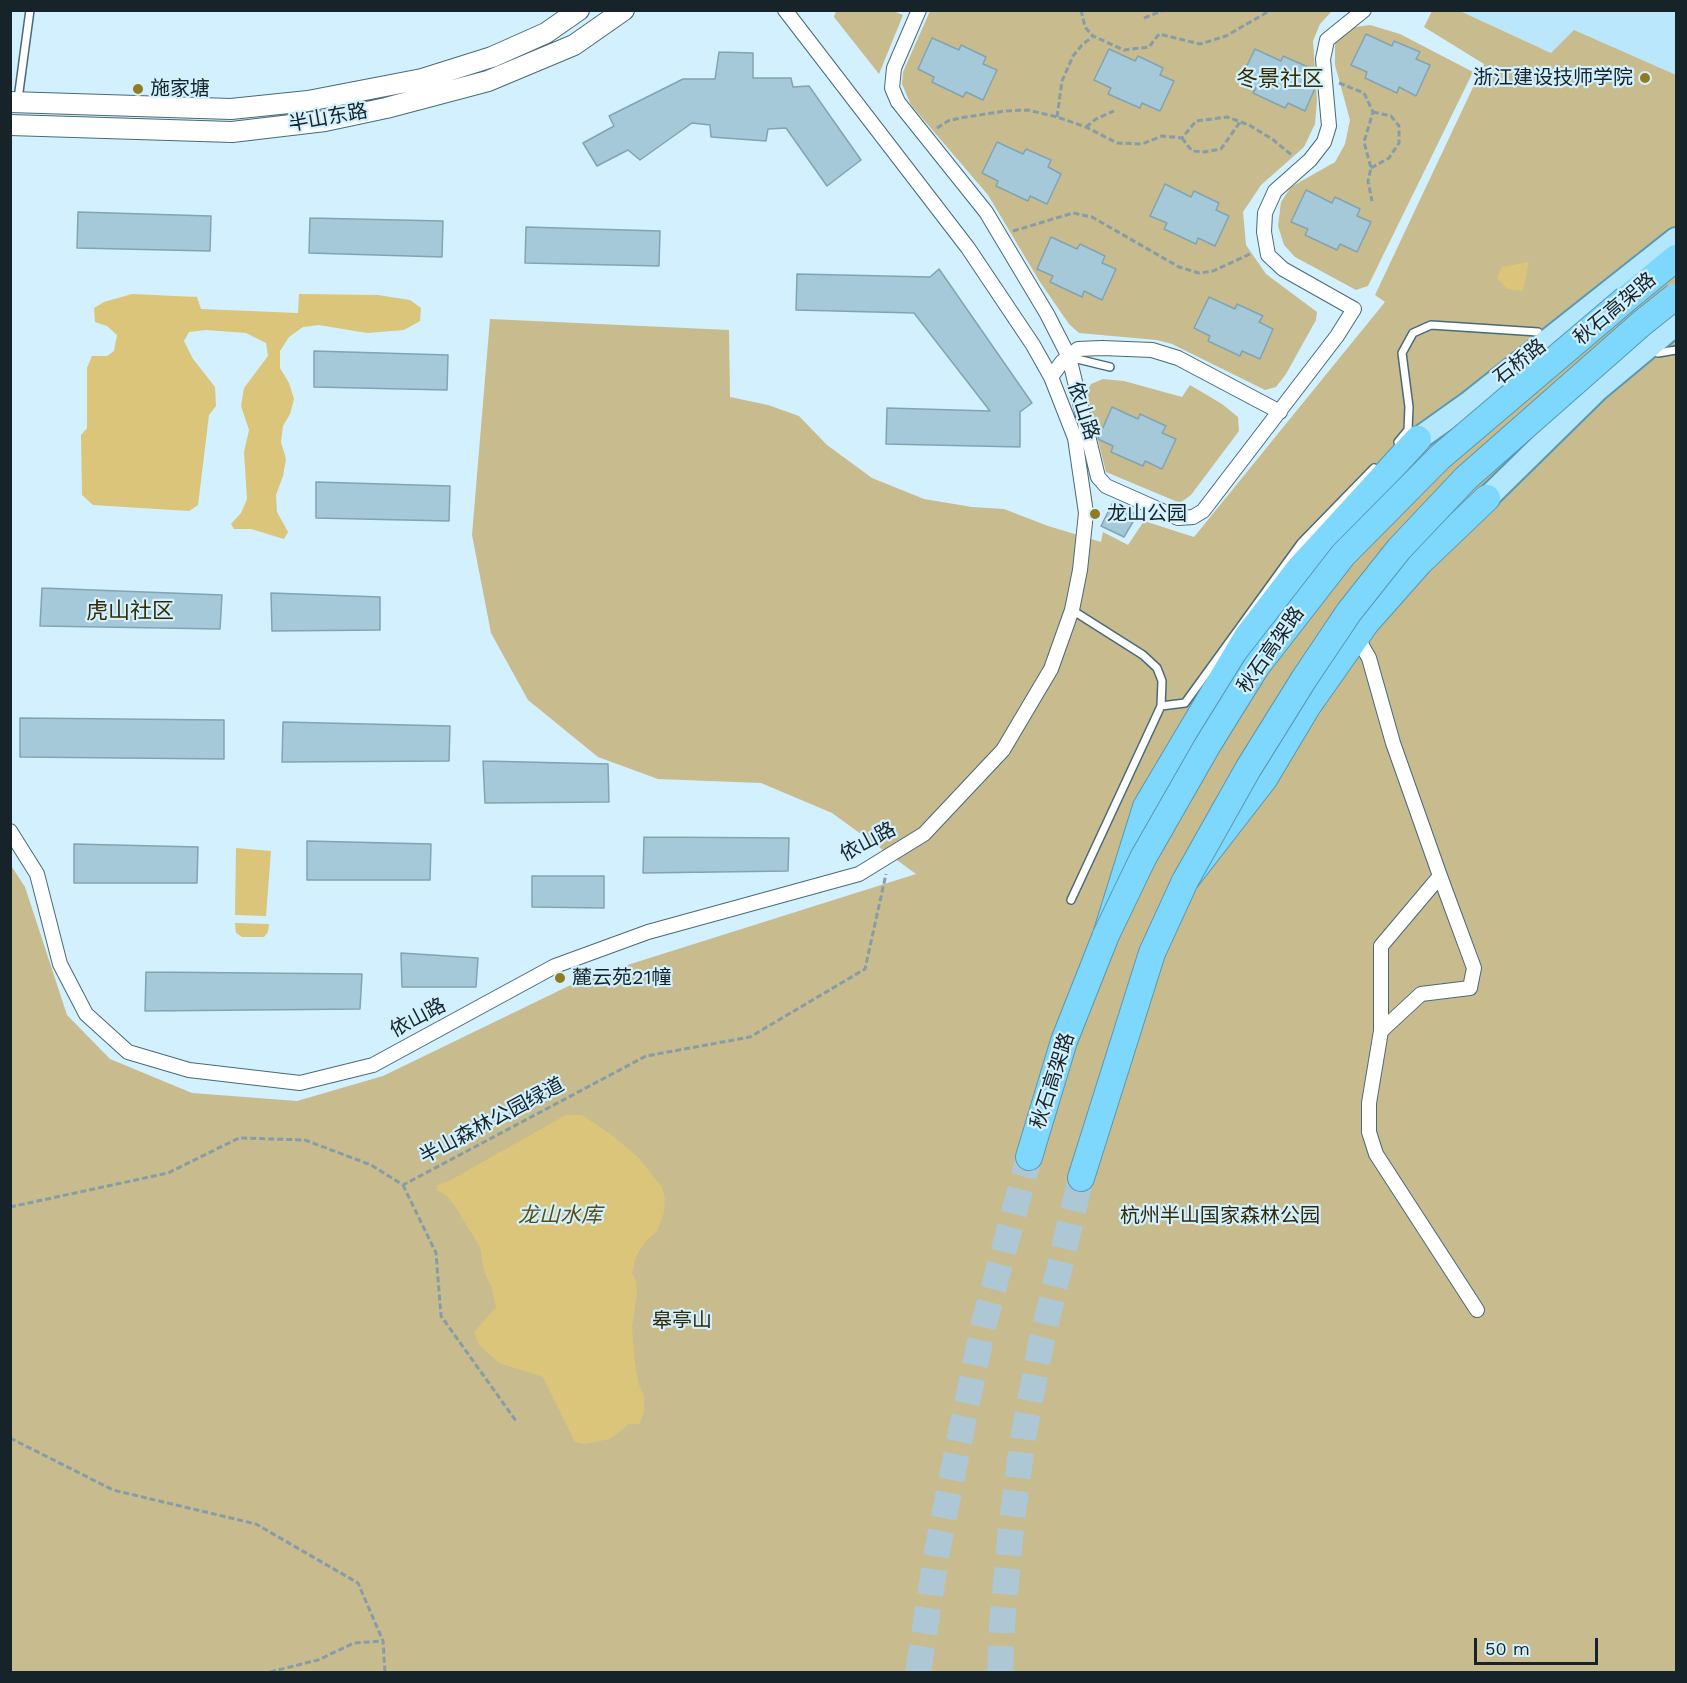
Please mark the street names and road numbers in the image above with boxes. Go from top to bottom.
street label: 半山东路 [287,99,369,137]
street label: 秋石高架路 [1569,268,1661,350]
street label: 石桥路 [1489,334,1551,390]
street label: 依山路 [1062,379,1104,443]
street label: 秋石高架路 [1232,602,1310,698]
street label: 依山路 [836,817,900,867]
street label: 依山路 [386,993,450,1043]
street label: 秋石高架路 [1026,1030,1080,1132]
street label: 半山森林公园绿道 [416,1073,568,1169]

